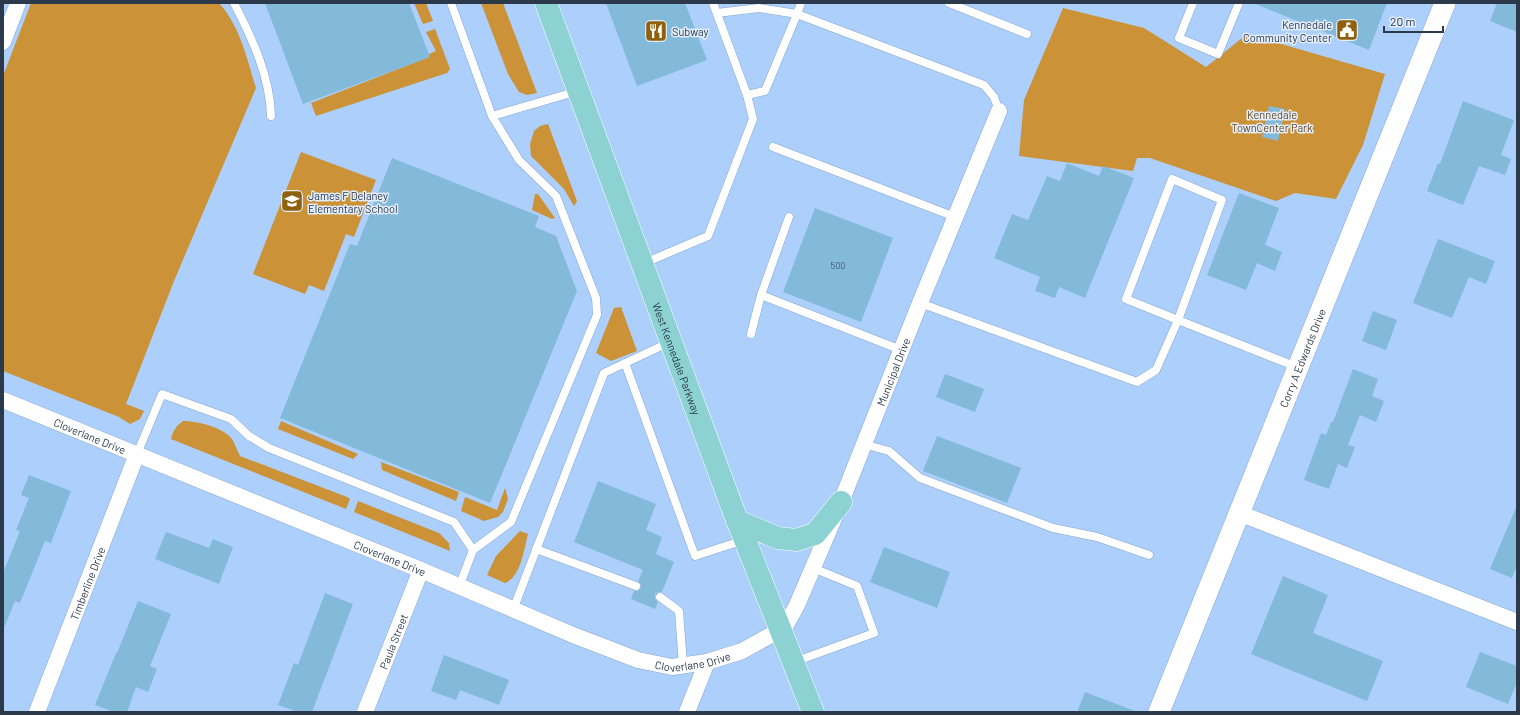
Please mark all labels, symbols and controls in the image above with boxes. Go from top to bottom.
scale bar [1384,8,1443,34]
text: 20 m [1390,14,1416,28]
public building icon: Kennedale Community Center [1334,17,1360,43]
restaurant icon: Subway [643,18,669,44]
place label: Kennedale Community Center [1243,18,1332,44]
place label: Subway [672,25,709,38]
park label: Kennedale TownCenter Park [1231,108,1313,134]
school or university icon: James F Delaney Elementary School [279,188,305,214]
place label: James F Delaney Elementary School [308,189,398,215]
house number: 500 [831,260,845,271]
street label: West Kennedale Parkway [651,301,704,417]
street label: Corry A Edwards Drive [1276,306,1328,409]
street label: Municipal Drive [873,336,912,408]
street label: Cloverlane Drive [52,415,128,456]
street label: Cloverlane Drive [352,537,428,578]
street label: Timberline Drive [67,545,107,622]
street label: Paula Street [376,612,410,671]
street label: Cloverlane Drive [654,649,732,674]

